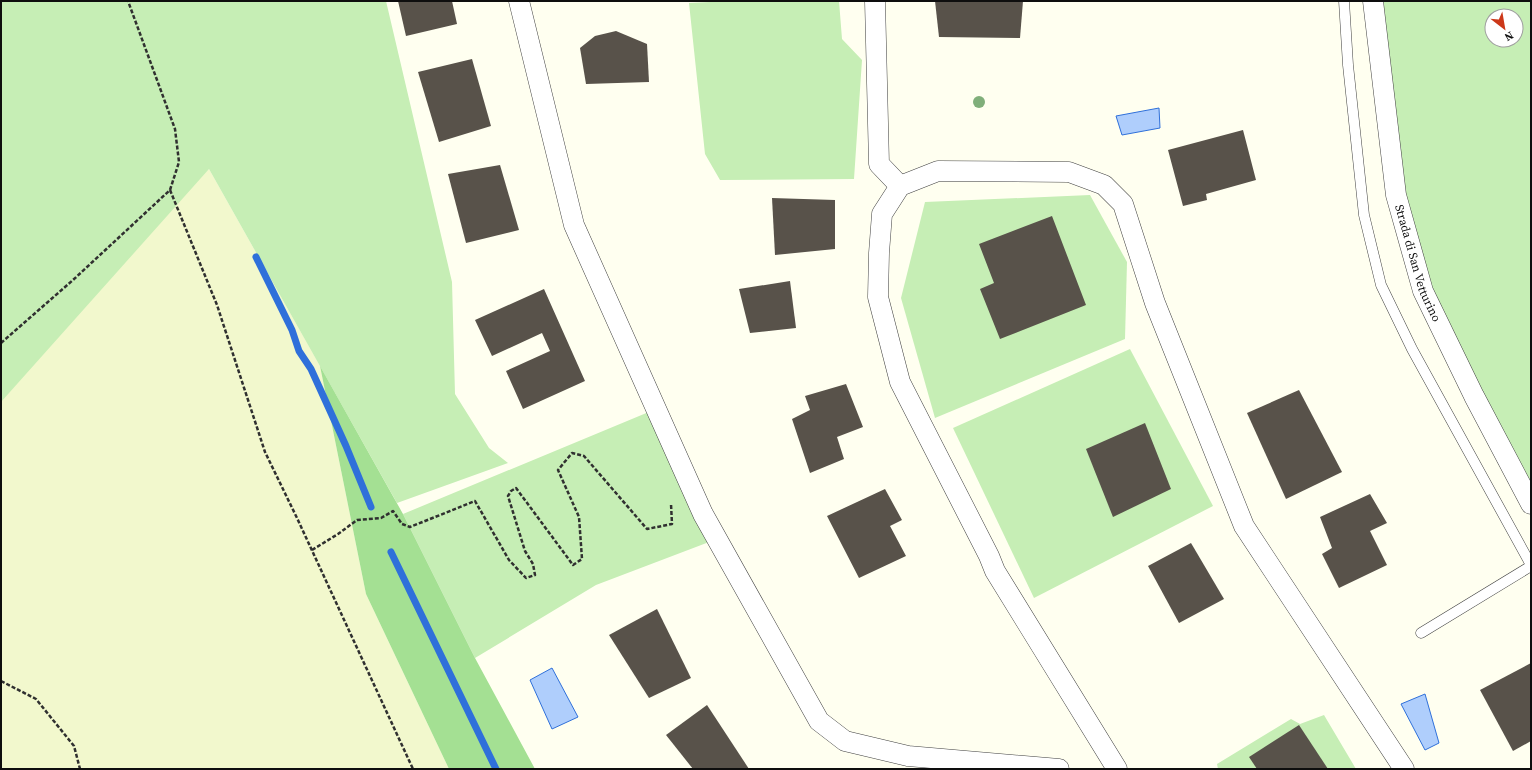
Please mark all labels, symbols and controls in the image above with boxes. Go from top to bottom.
north arrow [1484,8,1524,48]
text: N [1502,28,1516,45]
street label: Strada di San Vetturino [1391,203,1445,325]

